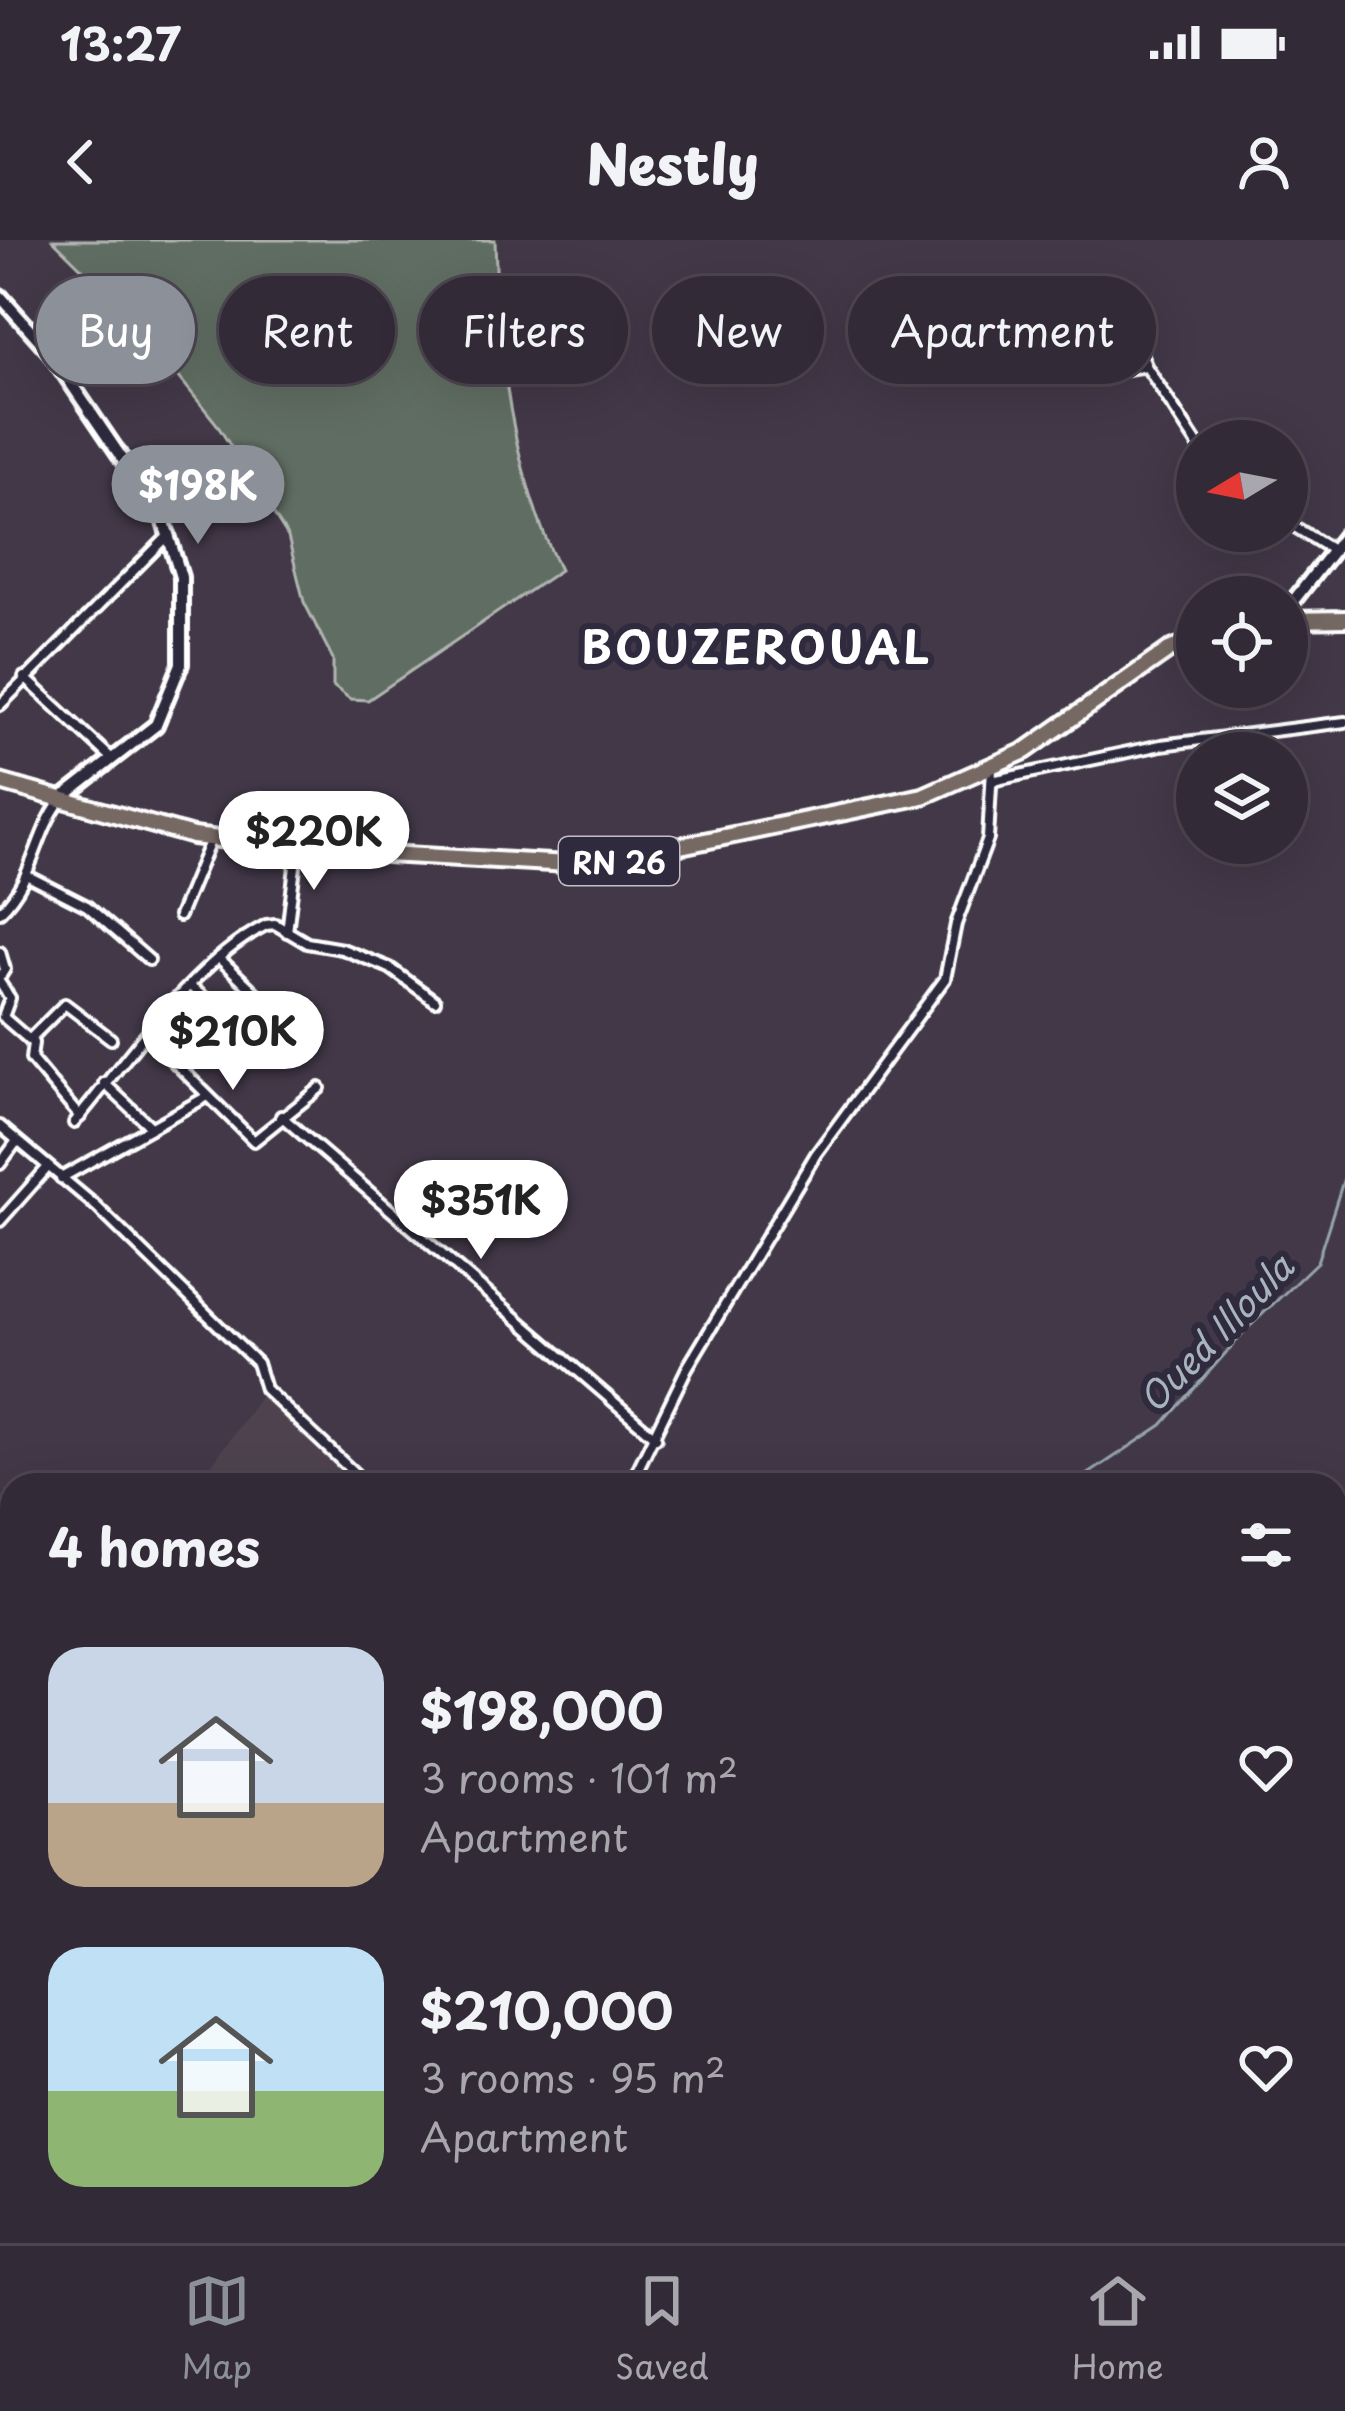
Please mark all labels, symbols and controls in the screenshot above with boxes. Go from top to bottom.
text: 13:27 [60,8,181,76]
text: Nestly [586,122,759,203]
icon: back [48,129,114,195]
icon: person [1231,129,1297,195]
chip: Buy [36,276,195,384]
chip: Rent [219,276,395,384]
chip: Filters [419,276,628,384]
chip: New [652,276,824,384]
chip: Apartment [848,276,1156,384]
north arrow [1176,420,1308,552]
map controls [1176,420,1308,864]
pin: $198K [114,445,282,547]
text: $198K [139,454,257,513]
button: locate [1176,576,1308,708]
district label: BOUZEROUAL [581,611,933,679]
button: layers [1176,732,1308,864]
pin: $220K [230,791,398,893]
text: $220K [245,800,383,859]
road number: RN 26 [559,837,679,885]
pin: $210K [149,991,317,1093]
text: $210K [169,1000,297,1059]
pin: $351K [397,1160,565,1262]
text: $351K [421,1169,541,1228]
water label: Oued Illoula [1125,1239,1306,1423]
text: 4 homes [48,1507,260,1584]
icon: filters [1233,1512,1299,1578]
text: $198,000 [420,1670,664,1747]
icon: home [144,1695,288,1839]
icon: heart [1233,1734,1299,1800]
text: 3 rooms · 101 m² [420,1747,738,1806]
text: Apartment [420,1806,628,1865]
text: $210,000 [420,1970,674,2047]
icon: home [144,1995,288,2139]
icon: heart [1233,2034,1299,2100]
text: 3 rooms · 95 m² [420,2047,726,2106]
text: Apartment [420,2106,628,2165]
tab: Map [182,2268,252,2390]
tab: Saved [615,2268,709,2390]
tab: Home [1072,2268,1163,2390]

